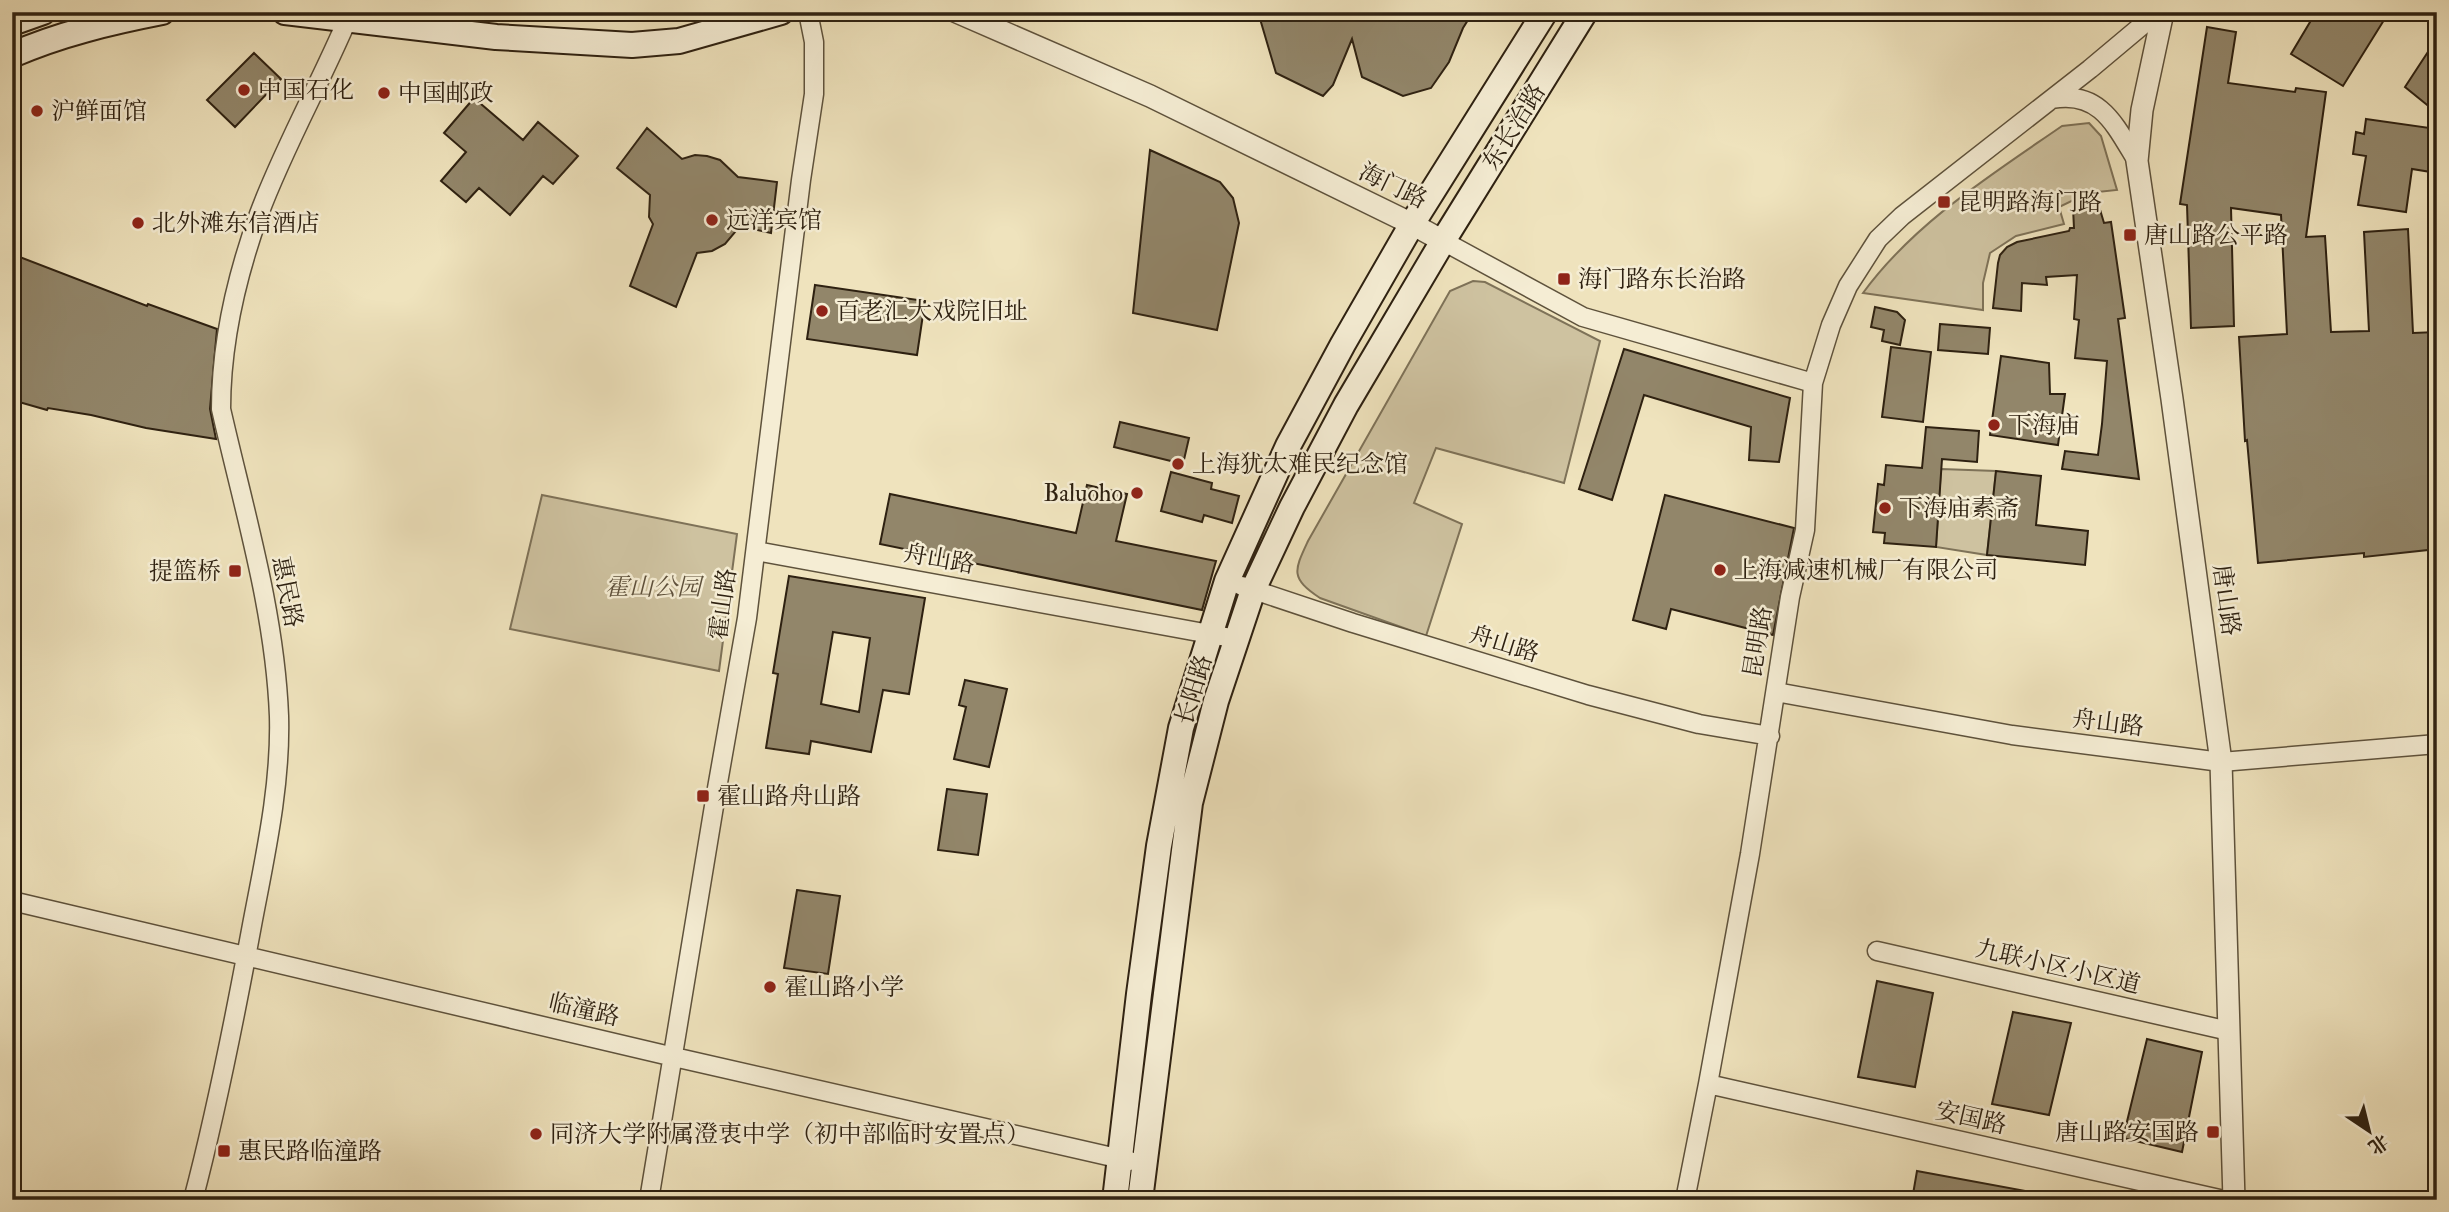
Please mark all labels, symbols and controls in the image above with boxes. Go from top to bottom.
place label: 中国石化 [258,75,354,106]
place label: 中国邮政 [398,78,494,109]
street label: 东长治路 [1475,78,1553,176]
marker: 中国石化 [236,82,252,98]
marker: 中国邮政 [376,85,392,101]
place label: 沪鲜面馆 [51,96,147,127]
marker: 沪鲜面馆 [29,103,45,119]
street label: 海门路 [1354,156,1432,216]
place label: 昆明路海门路 [1958,187,2102,218]
marker: 昆明路海门路 [1936,194,1952,210]
place label: 远洋宾馆 [726,205,822,236]
place label: 北外滩东信酒店 [152,208,320,239]
marker: 远洋宾馆 [704,212,720,228]
marker: 北外滩东信酒店 [130,215,146,231]
place label: 唐山路公平路 [2144,220,2288,251]
marker: 唐山路公平路 [2122,227,2138,243]
place label: 海门路东长治路 [1578,264,1746,295]
marker: 海门路东长治路 [1556,271,1572,287]
place label: 百老汇大戏院旧址 [836,296,1028,327]
marker: 百老汇大戏院旧址 [814,303,830,319]
place label: 下海庙 [2008,410,2080,441]
marker: 下海庙 [1986,417,2002,433]
place label: 上海犹太难民纪念馆 [1192,449,1408,480]
marker: 上海犹太难民纪念馆 [1170,456,1186,472]
place label: Baluoho [1043,478,1123,509]
marker: Baluoho [1129,485,1145,501]
place label: 下海庙素斋 [1899,493,2019,524]
marker: 下海庙素斋 [1877,500,1893,516]
street label: 舟山路 [901,537,977,581]
street label: 惠民路 [265,554,309,630]
place label: 上海减速机械厂有限公司 [1734,555,1998,586]
place label: 提篮桥 [149,556,221,587]
marker: 上海减速机械厂有限公司 [1712,562,1728,578]
street label: 唐山路 [2206,562,2246,638]
marker: 提篮桥 [227,563,243,579]
street label: 霍山路 [703,566,743,642]
park label: 霍山公园 [605,572,705,603]
street label: 昆明路 [1737,604,1779,680]
street label: 舟山路 [1465,619,1543,669]
street label: 长阳路 [1169,651,1219,729]
street label: 舟山路 [2070,703,2146,743]
place label: 霍山路舟山路 [717,781,861,812]
marker: 霍山路舟山路 [695,788,711,804]
street label: 九联小区小区道 [1973,933,2143,1001]
place label: 霍山路小学 [784,972,904,1003]
marker: 霍山路小学 [762,979,778,995]
street label: 临潼路 [545,987,623,1033]
street label: 安国路 [1932,1095,2010,1141]
north arrow [2334,1096,2404,1166]
place label: 唐山路安国路 [2055,1117,2199,1148]
place label: 同济大学附属澄衷中学（初中部临时安置点） [550,1119,1030,1150]
marker: 唐山路安国路 [2205,1124,2221,1140]
marker: 同济大学附属澄衷中学（初中部临时安置点） [528,1126,544,1142]
text: 北 [2364,1129,2393,1159]
place label: 惠民路临潼路 [238,1136,382,1167]
marker: 惠民路临潼路 [216,1143,232,1159]

